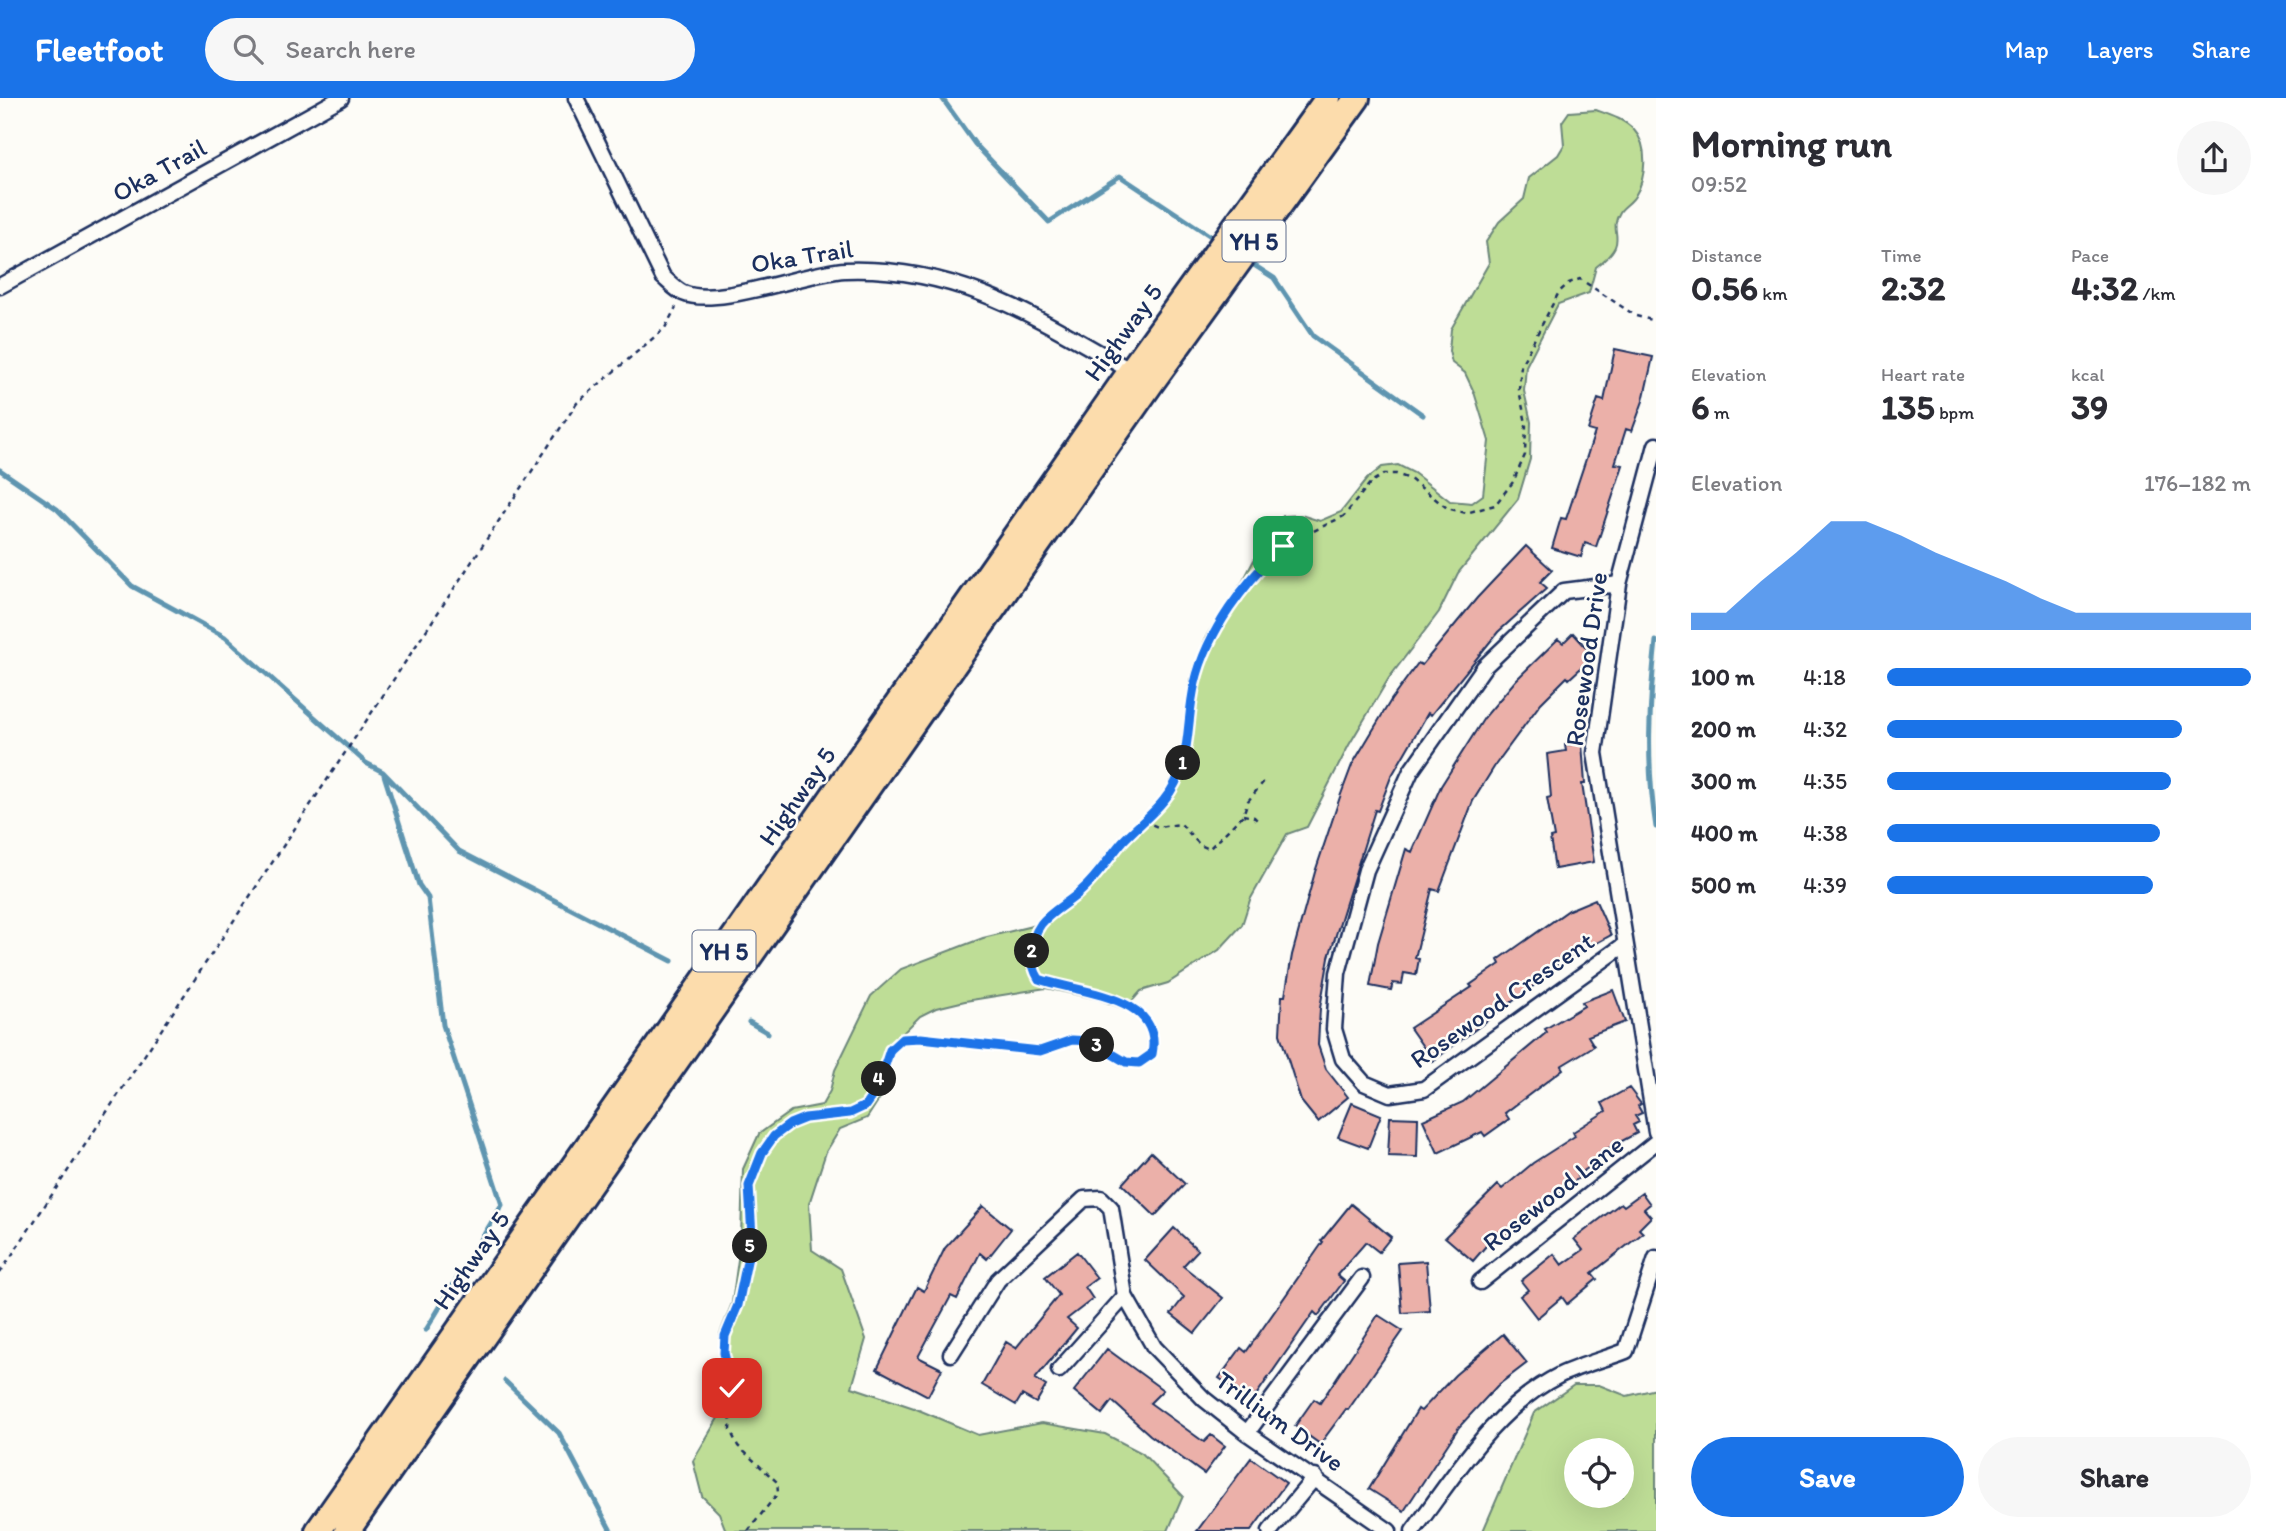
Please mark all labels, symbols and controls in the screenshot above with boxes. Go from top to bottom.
search box [205,18,695,81]
text: Fleetfoot [35,30,163,69]
icon: search [229,30,267,68]
text: Search here [285,33,416,65]
text: Map [2005,35,2049,64]
text: Layers [2087,35,2154,64]
text: Share [2192,35,2251,64]
text: Morning run [1691,121,1892,167]
button: share [2177,121,2251,195]
street label: Oka Trail [106,131,212,209]
text: 09:52 [1691,170,1747,198]
road number: YH 5 [1222,220,1286,261]
street label: Oka Trail [749,232,855,280]
text: Distance [1691,244,1762,267]
text: Time [1881,244,1922,267]
text: Pace [2071,244,2109,267]
text: 0.56 [1691,267,1758,309]
text: 2:32 [1881,267,1945,309]
text: 4:32 [2071,267,2138,309]
street label: Highway 5 [1077,277,1169,387]
text: km [1758,282,1787,305]
text: /km [2138,282,2176,305]
text: Elevation [1691,363,1767,386]
text: Heart rate [1881,363,1965,386]
text: kcal [2071,363,2105,386]
text: 6 [1691,386,1710,428]
text: 135 [1881,386,1935,428]
text: 39 [2071,386,2108,428]
text: m [1710,401,1730,424]
text: bpm [1935,401,1974,424]
text: Elevation [1691,469,1782,497]
text: 176–182 m [2144,469,2251,497]
pin [1253,516,1313,576]
icon: arrive [1264,527,1302,565]
street label: Rosewood Drive [1558,570,1614,748]
text: 100 m [1691,663,1755,691]
text: 4:18 [1803,663,1846,691]
text: 200 m [1691,715,1756,743]
text: 4:32 [1803,715,1847,743]
street label: Highway 5 [751,740,843,852]
pin: 1 [1166,746,1200,780]
text: 1 [1178,751,1187,774]
text: 300 m [1691,767,1756,795]
text: 4:35 [1803,767,1847,795]
text: 400 m [1691,819,1758,847]
text: 4:38 [1803,819,1848,847]
text: 500 m [1691,871,1756,899]
text: 4:39 [1803,871,1847,899]
street label: Rosewood Crescent [1404,925,1600,1075]
road number: YH 5 [692,930,756,972]
pin: 2 [1014,934,1050,968]
text: 2 [1027,939,1037,962]
pin: 3 [1080,1028,1114,1062]
text: 3 [1091,1033,1102,1056]
pin: 4 [862,1062,896,1096]
text: 4 [873,1067,884,1090]
street label: Rosewood Lane [1476,1128,1630,1258]
street label: Highway 5 [425,1204,517,1316]
pin: 5 [732,1228,768,1264]
text: 5 [745,1234,754,1257]
pin [702,1358,762,1418]
street label: Trillium Drive [1209,1364,1351,1478]
icon: check [713,1369,751,1407]
button: Save [1691,1437,1964,1517]
button: Share [1978,1437,2251,1517]
map controls [1564,1438,1634,1508]
button: locate [1564,1438,1634,1508]

